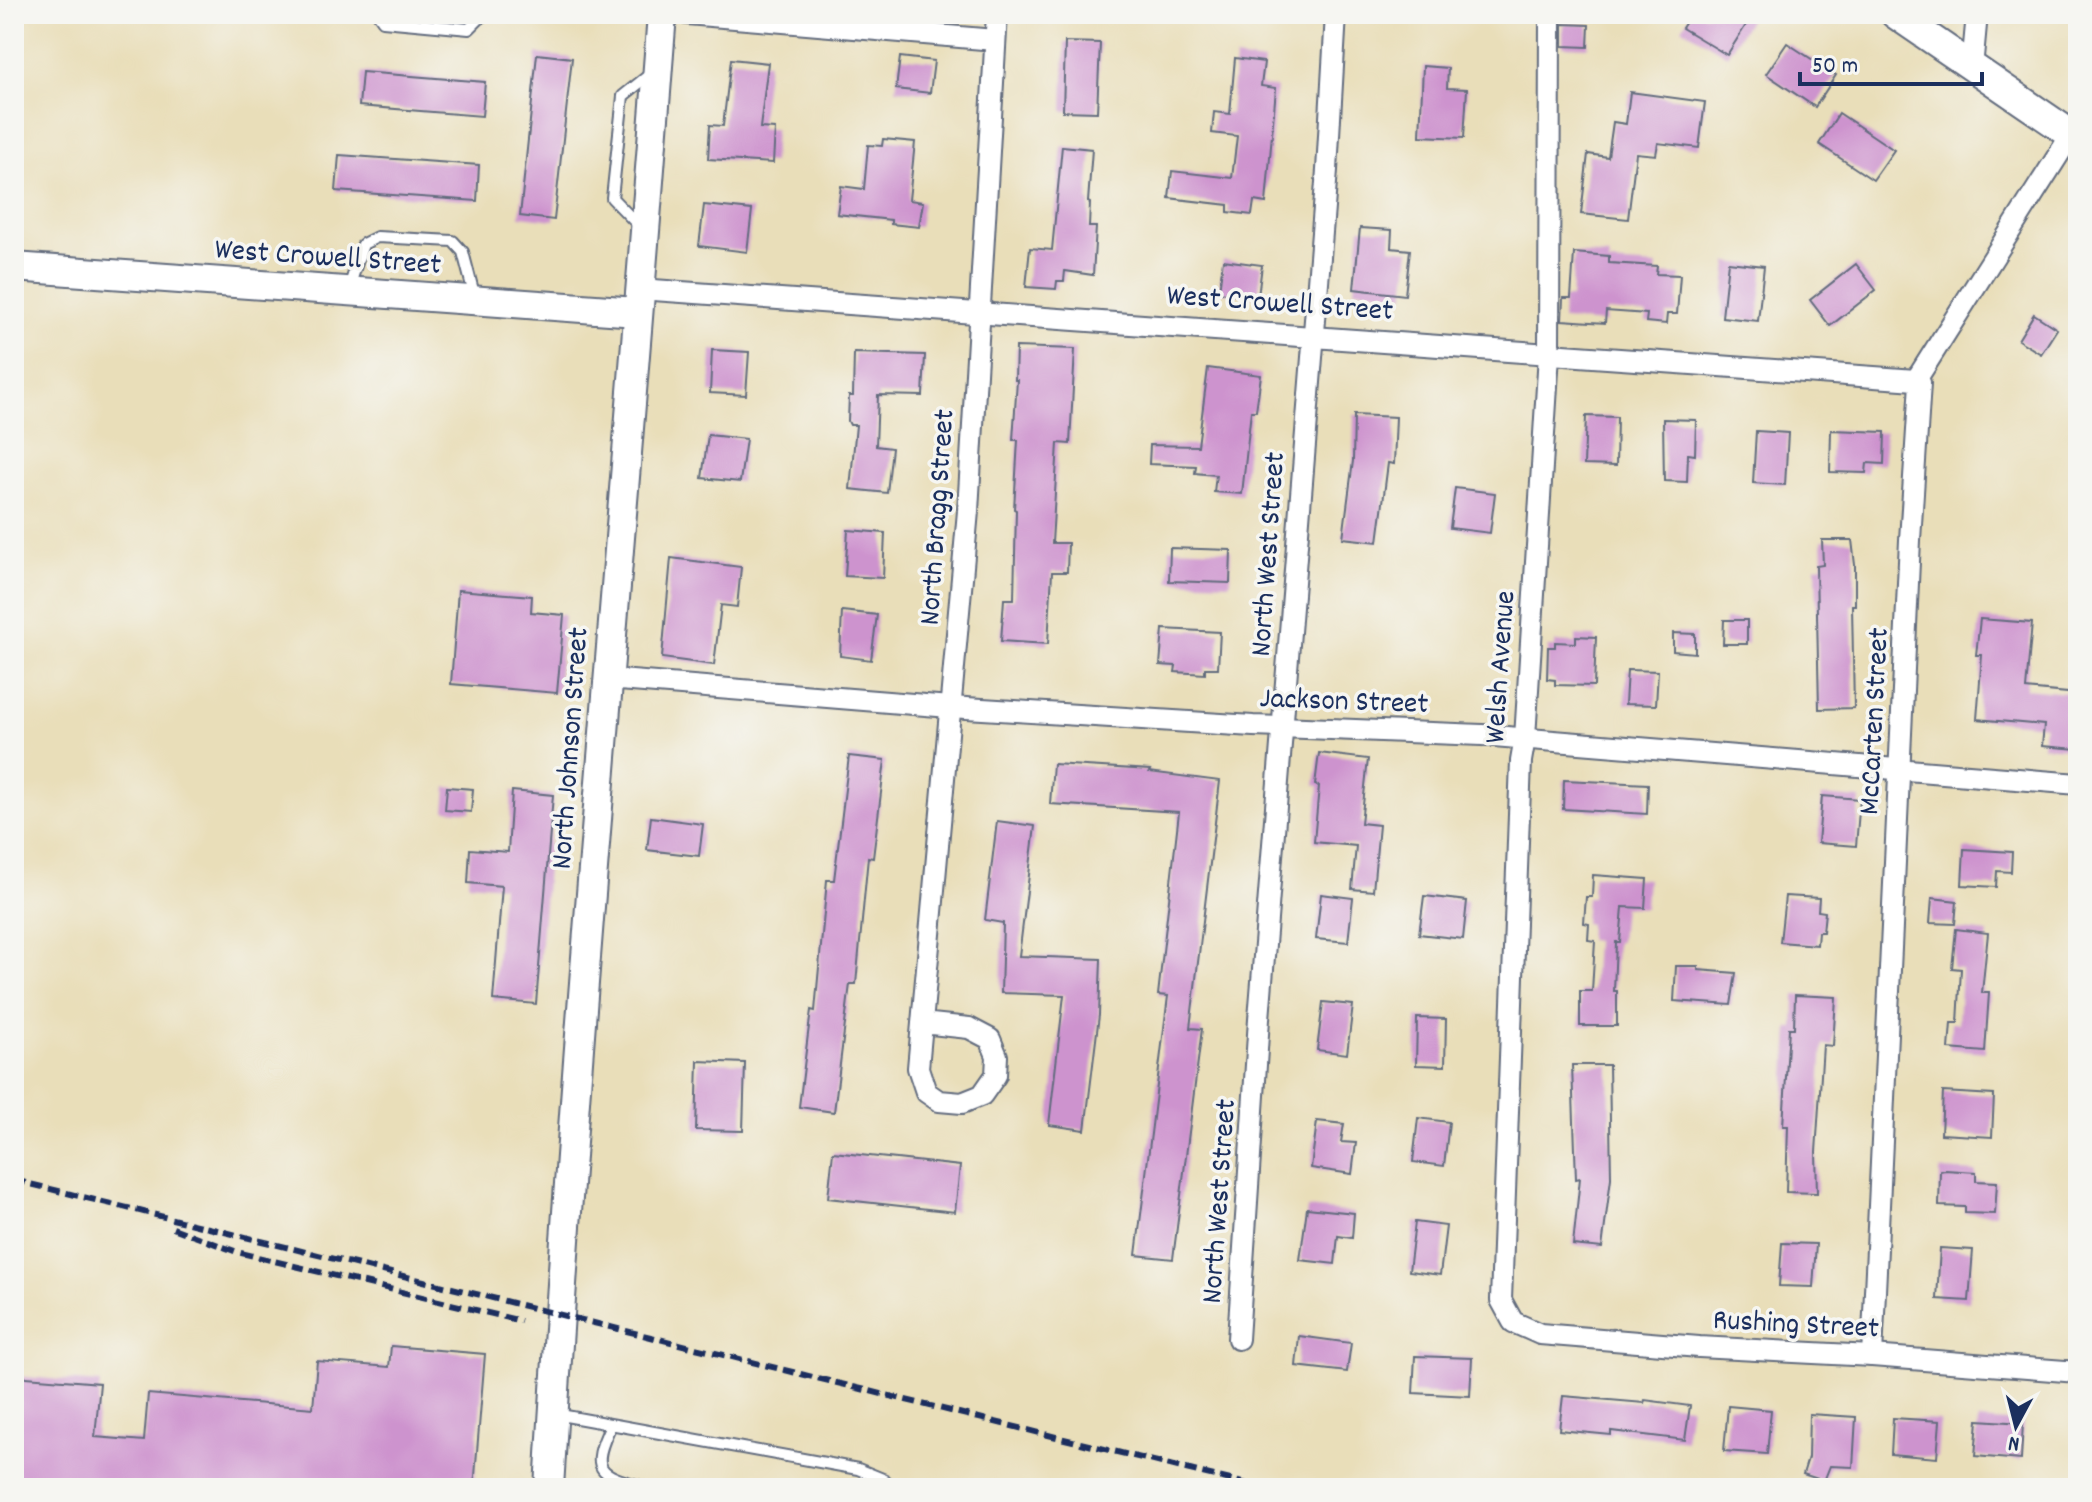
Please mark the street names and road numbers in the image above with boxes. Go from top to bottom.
street label: West Crowell Street [213,230,442,289]
street label: West Crowell Street [1165,276,1394,335]
street label: North Bragg Street [910,408,968,627]
street label: North West Street [1242,451,1299,658]
street label: Welsh Avenue [1476,590,1529,745]
street label: North Johnson Street [543,626,602,871]
street label: McCarten Street [1850,626,1903,816]
street label: Jackson Street [1259,679,1429,728]
street label: North West Street [1193,1098,1250,1305]
street label: Rushing Street [1712,1301,1880,1352]

